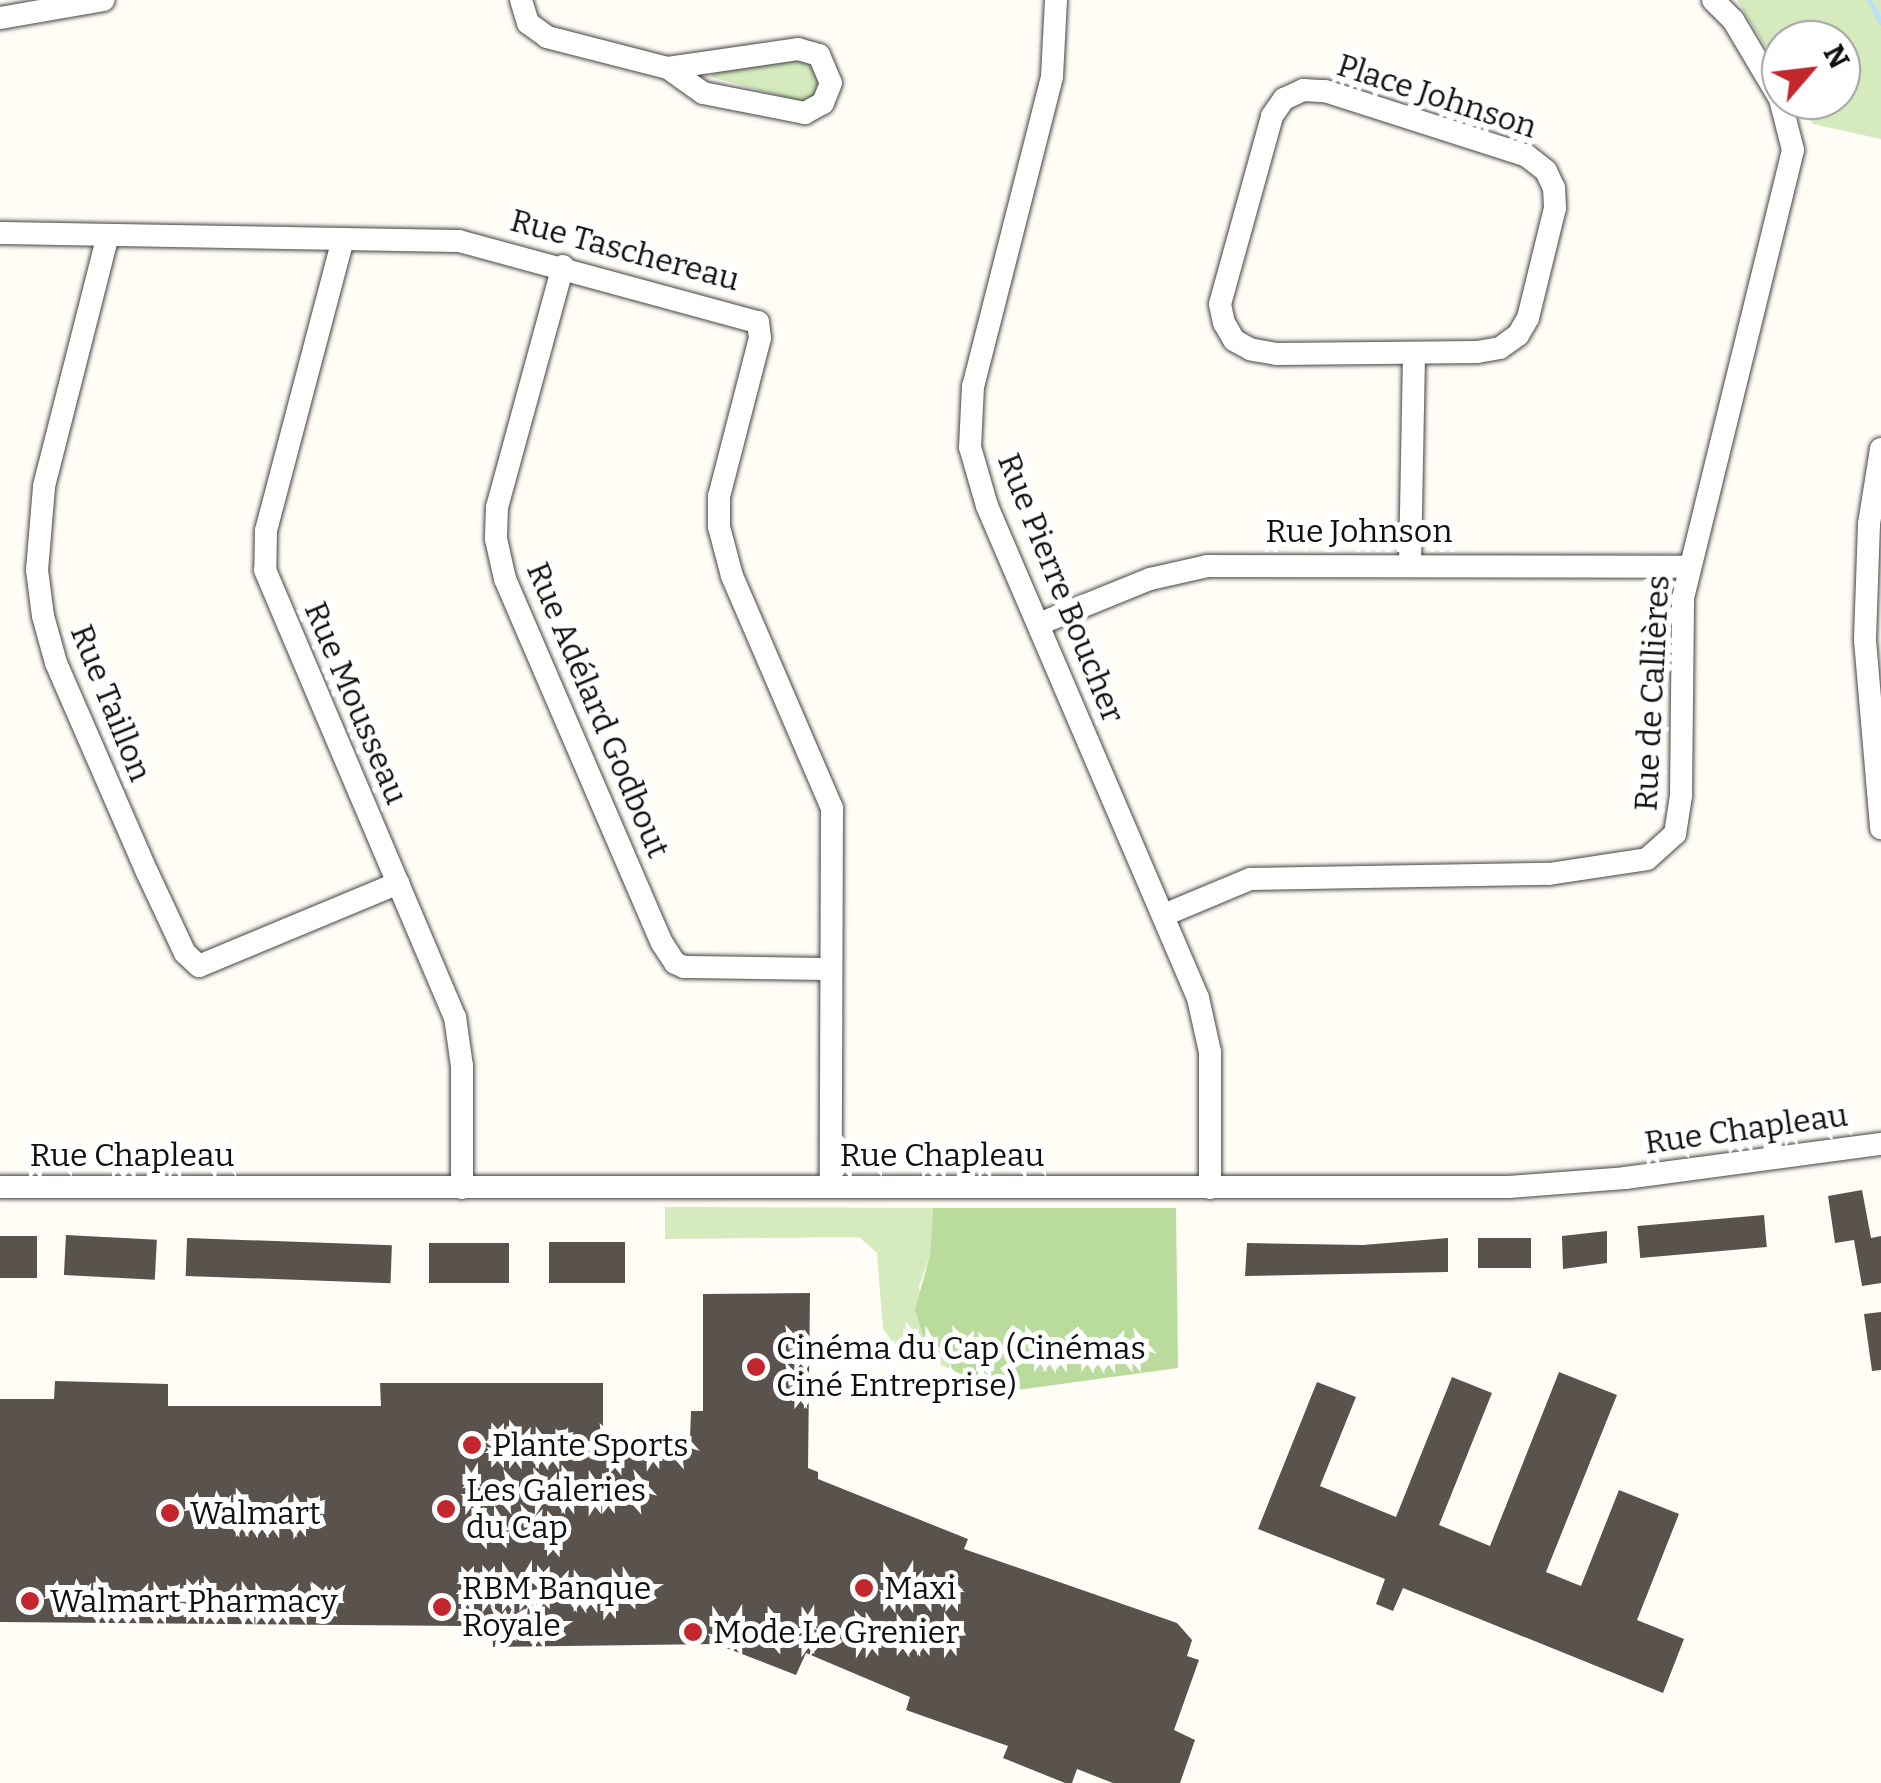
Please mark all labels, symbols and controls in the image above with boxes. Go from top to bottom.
north arrow [1761,20,1861,120]
text: N [1817,39,1856,74]
street label: Place Johnson [1332,46,1542,146]
street label: Rue Taschereau [506,201,744,299]
street label: Rue Pierre Boucher [989,448,1133,728]
street label: Rue Johnson [1266,512,1452,550]
street label: Rue Adélard Godbout [518,557,678,863]
street label: Rue de Callières [1627,574,1677,812]
street label: Rue Mousseau [296,596,416,810]
street label: Rue Taillon [62,619,160,787]
street label: Rue Chapleau [1642,1096,1850,1162]
street label: Rue Chapleau [30,1136,234,1174]
street label: Rue Chapleau [840,1136,1044,1174]
place label: Cinéma du Cap (Cinémas Ciné Entreprise) [776,1330,1146,1405]
marker: Cinéma du Cap (Cinémas Ciné Entreprise) [745,1356,767,1378]
place label: Plante Sports [492,1426,689,1464]
marker: Plante Sports [461,1434,483,1456]
place label: Les Galeries du Cap [466,1472,646,1547]
place label: Walmart [190,1494,321,1532]
marker: Les Galeries du Cap [435,1498,457,1520]
marker: Walmart [159,1502,181,1524]
place label: Maxi [884,1569,956,1607]
place label: RBM Banque Royale [462,1570,651,1645]
marker: Maxi [853,1577,875,1599]
place label: Walmart Pharmacy [50,1582,338,1620]
marker: Walmart Pharmacy [19,1590,41,1612]
marker: RBM Banque Royale [431,1596,453,1618]
place label: Mode Le Grenier [713,1613,959,1651]
marker: Mode Le Grenier [682,1621,704,1643]

